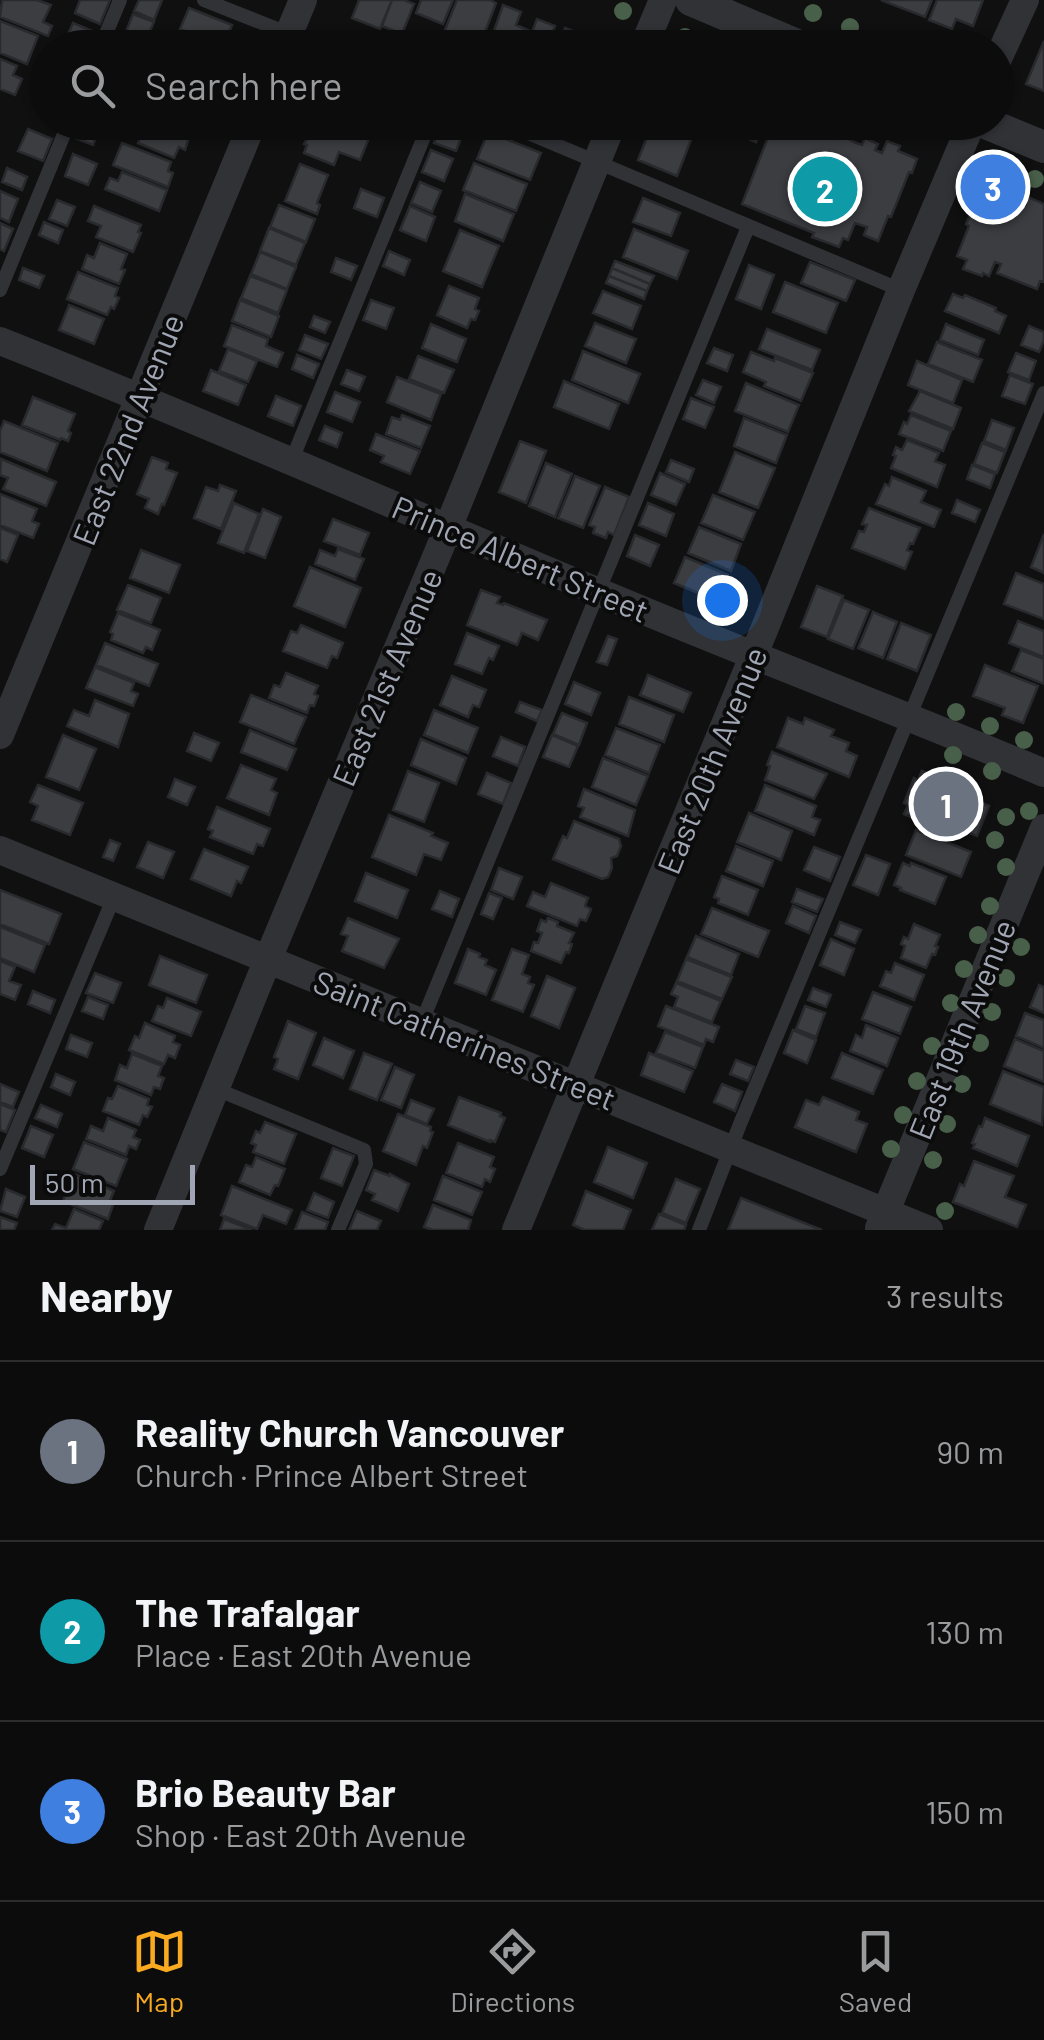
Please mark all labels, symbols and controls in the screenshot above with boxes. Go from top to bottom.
search box [30,30,1014,140]
icon: search [65,58,120,113]
text: Search here [145,62,343,108]
pin: 3 [960,150,1026,224]
pin: 2 [792,152,858,226]
street label: East 22nd Avenue [63,308,191,550]
street label: Prince Albert Street [387,487,655,629]
street label: East 21st Avenue [323,563,449,791]
your location [697,575,748,626]
street label: East 20th Avenue [648,641,774,879]
pin: 1 [914,766,978,842]
street label: East 19th Avenue [900,913,1022,1145]
street label: Saint Catherines Street [308,961,622,1117]
scale bar [30,1160,195,1204]
text: 50 m [45,1165,104,1199]
text: Nearby [40,1270,173,1320]
text: 3 results [886,1276,1004,1314]
text: Reality Church Vancouver [135,1409,564,1455]
text: 1 [67,1432,78,1470]
text: 90 m [936,1432,1004,1470]
text: Church · Prince Albert Street [135,1455,528,1493]
text: The Trafalgar [135,1589,360,1635]
text: 2 [64,1612,81,1650]
text: 130 m [925,1612,1004,1650]
text: Place · East 20th Avenue [135,1635,472,1673]
text: Brio Beauty Bar [135,1769,396,1815]
text: 3 [64,1792,81,1830]
text: 150 m [925,1792,1004,1830]
text: Shop · East 20th Avenue [135,1815,467,1853]
tab: Map [132,1924,187,2018]
tab: Directions [450,1924,575,2018]
tab: Saved [839,1924,912,2018]

